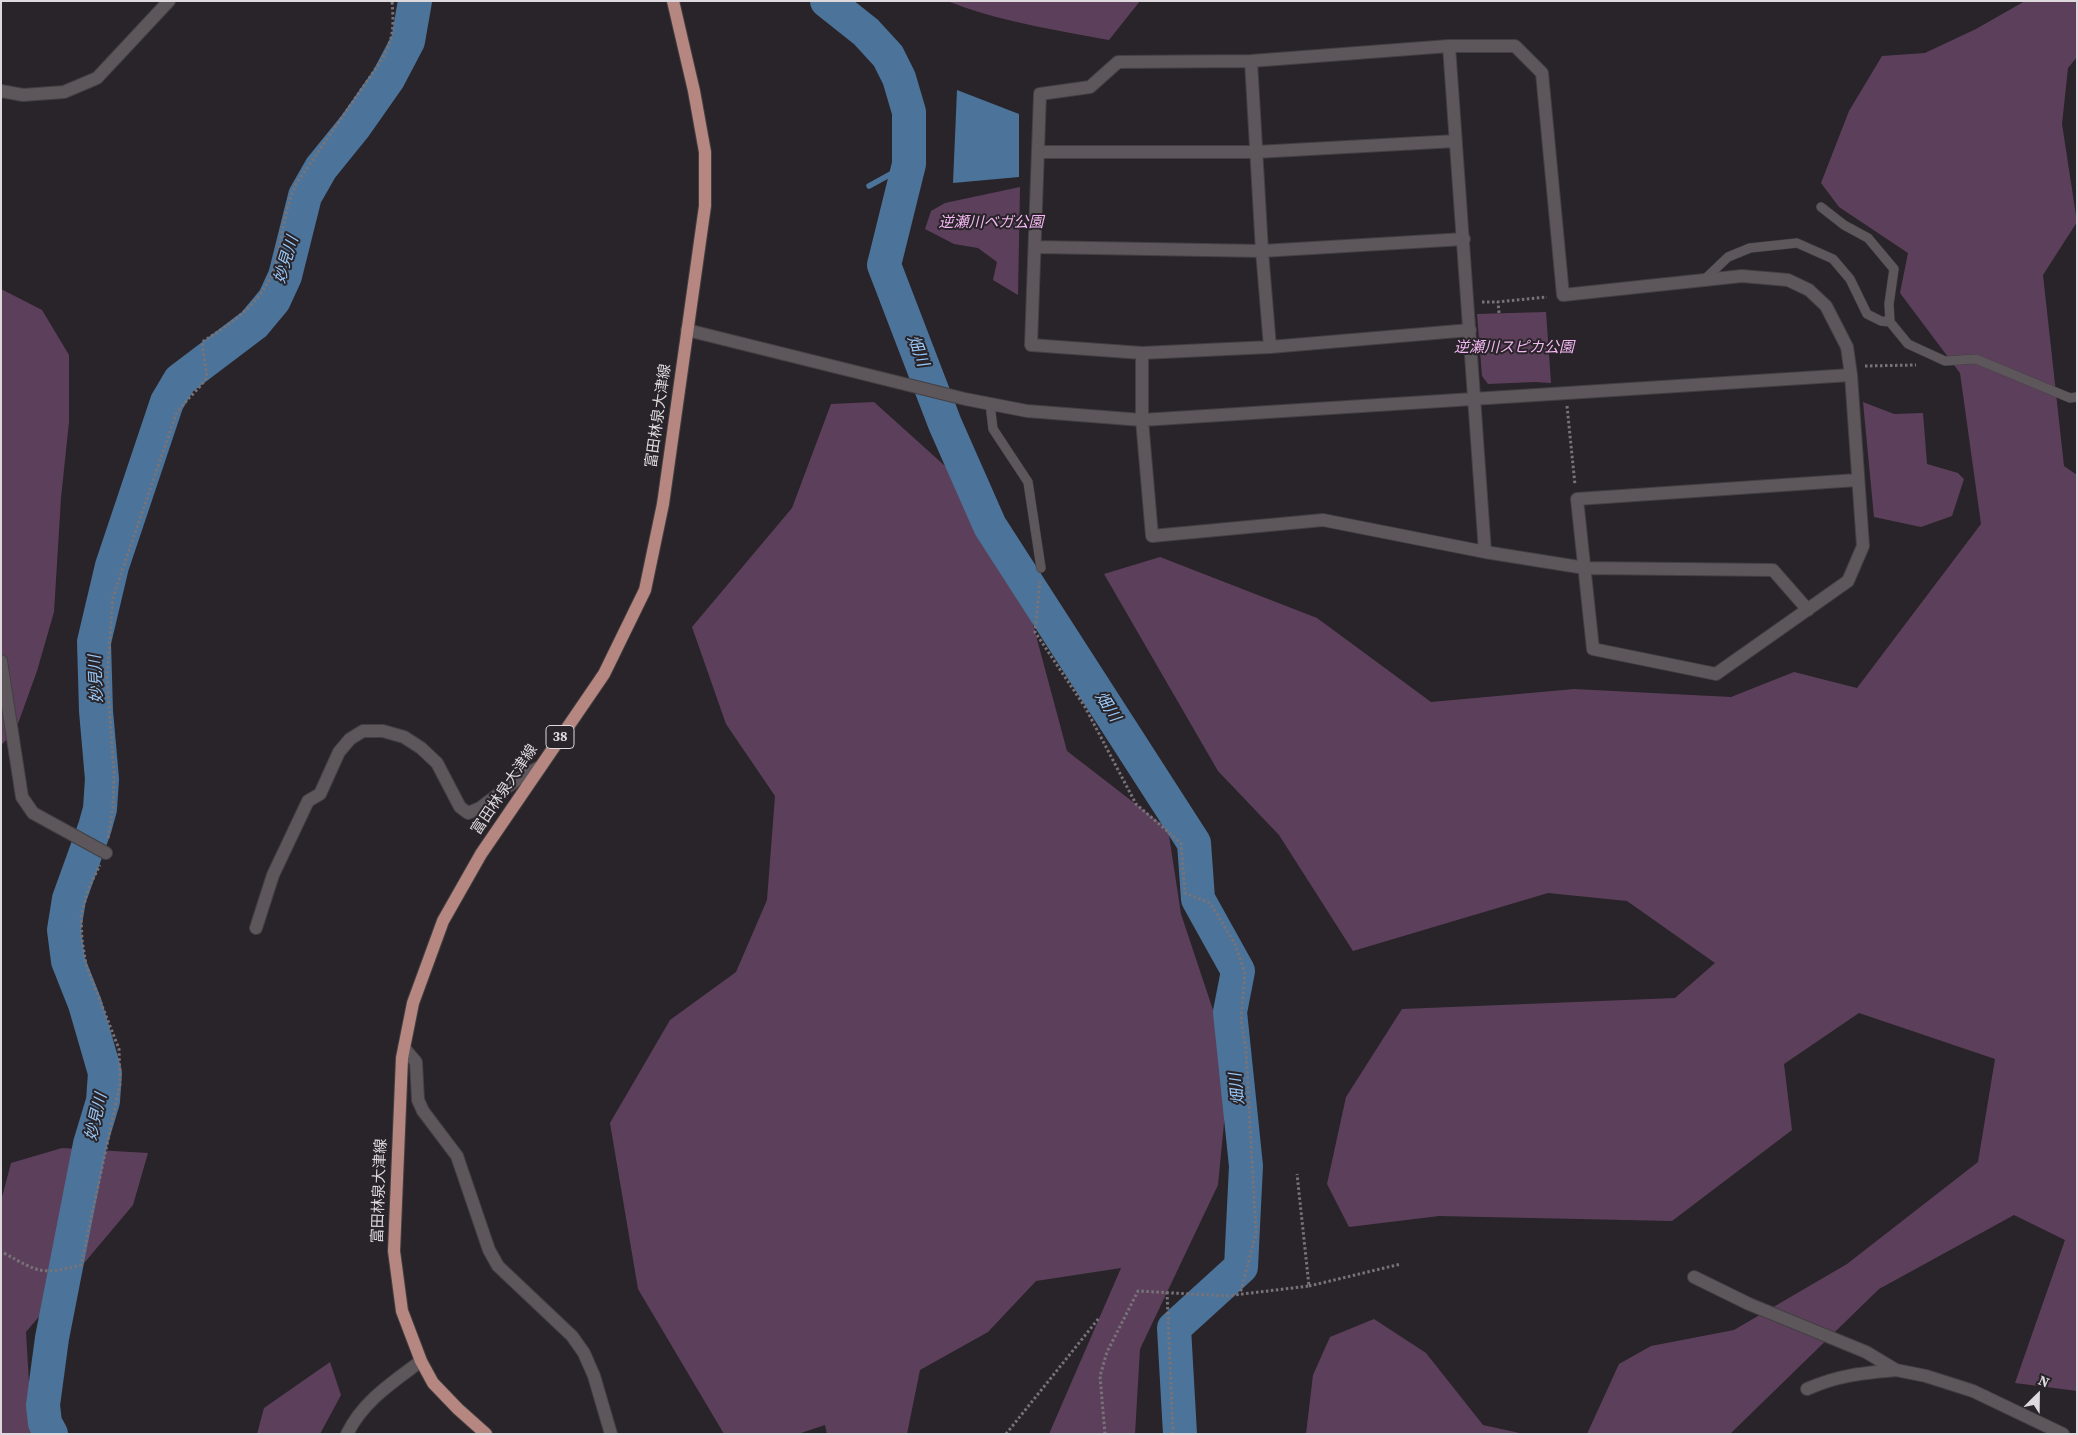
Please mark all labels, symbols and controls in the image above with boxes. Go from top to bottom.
park label: 逆瀬川ベガ公園 [939,214,1043,232]
water label: 妙見川 [271,234,303,286]
water label: 畑川 [902,333,932,369]
park label: 逆瀬川スピカ公園 [1454,339,1574,357]
street label: 富田林泉大津線 [643,363,675,469]
water label: 妙見川 [86,655,108,703]
water label: 畑川 [1090,688,1124,726]
road number: 38 [546,726,574,749]
street label: 富田林泉大津線 [468,741,542,839]
water label: 畑川 [1227,1072,1249,1106]
water label: 妙見川 [82,1091,112,1143]
street label: 富田林泉大津線 [369,1138,391,1244]
north arrow [2013,1370,2063,1420]
text: N [2035,1370,2052,1392]

